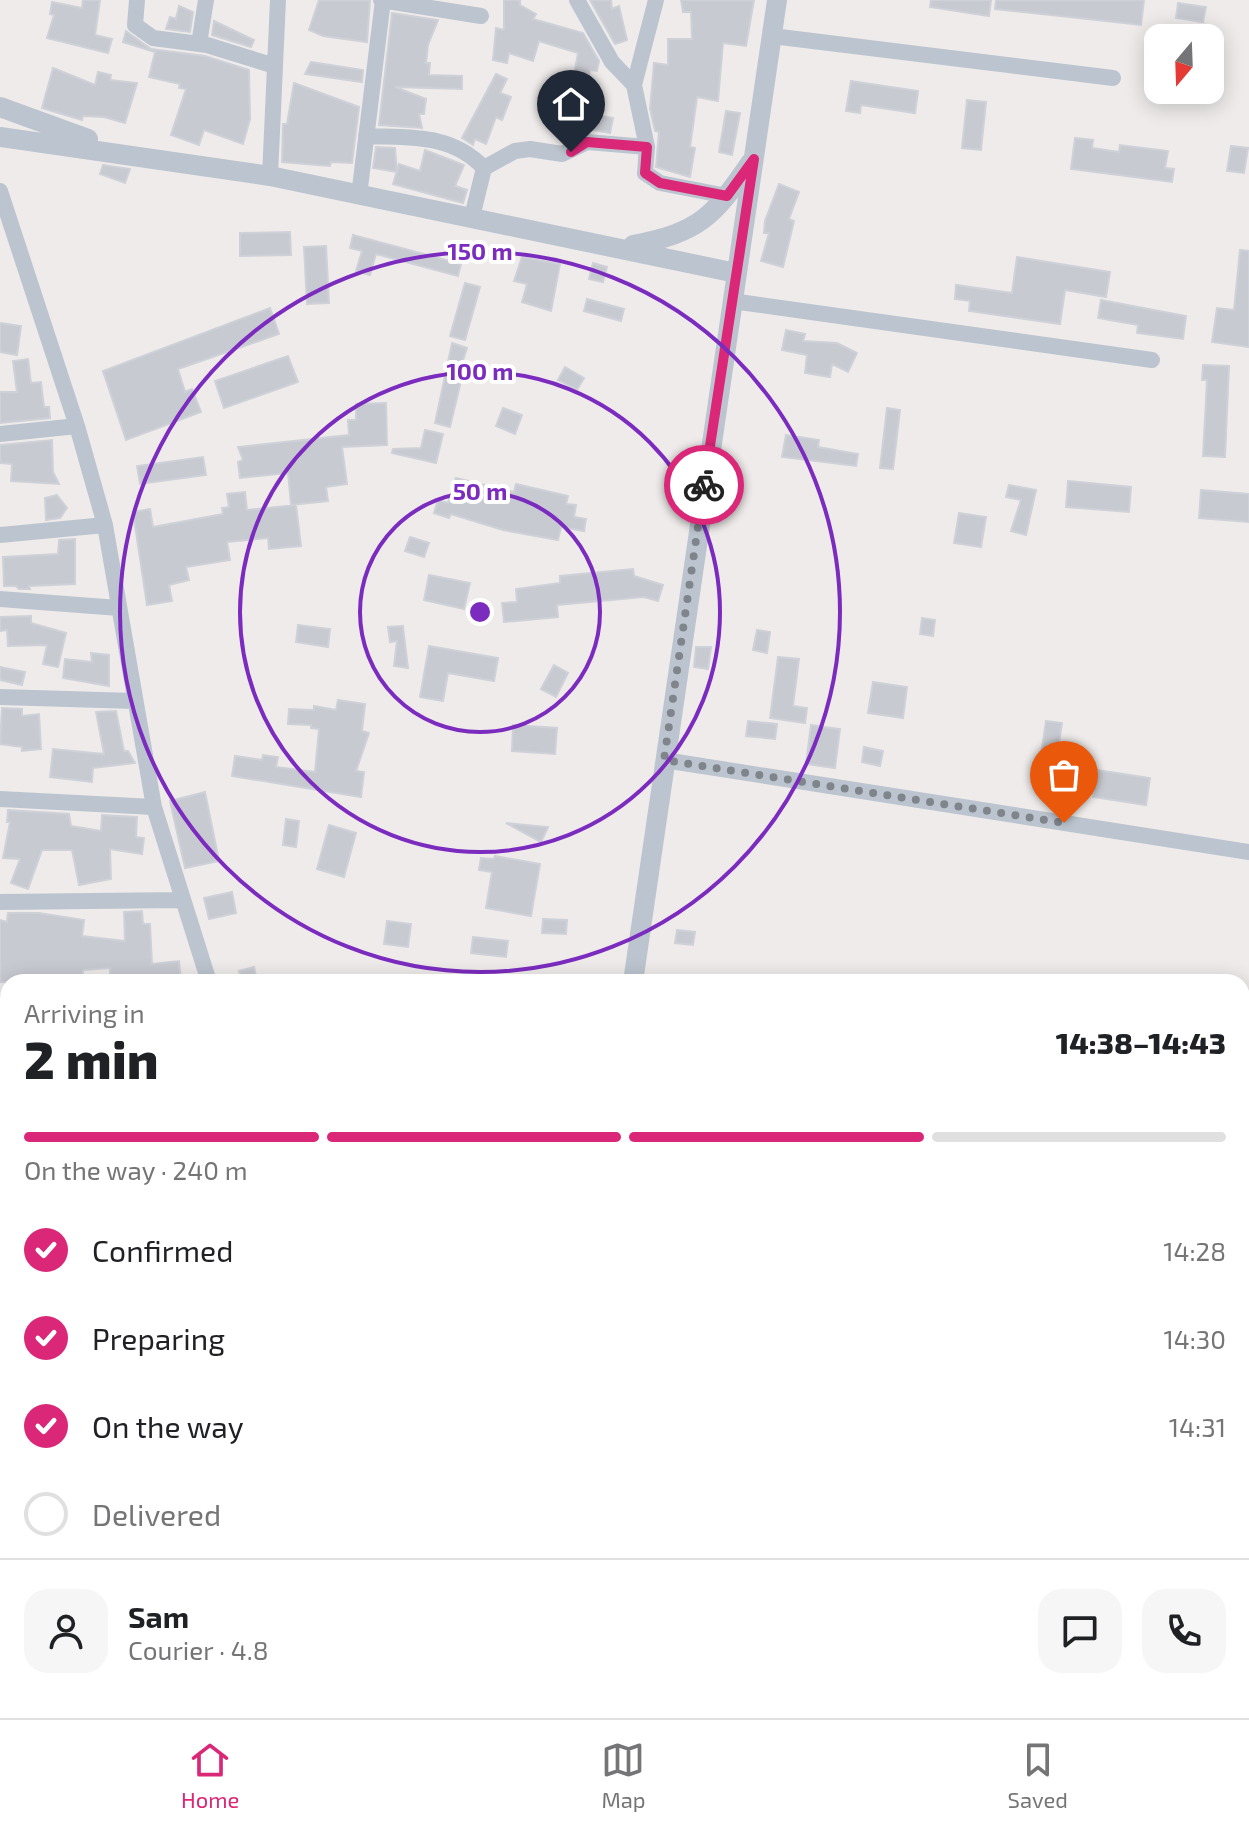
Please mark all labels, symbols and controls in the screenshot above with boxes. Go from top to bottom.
north arrow [1144,24,1224,104]
map controls [1144,24,1224,104]
pin [537,70,605,152]
icon: home [549,82,593,126]
text: 150 m [447,236,513,265]
text: 100 m [447,356,513,385]
courier [664,445,744,525]
icon: bike [682,463,726,507]
text: 50 m [453,476,507,505]
centre of rings [466,598,494,626]
pin [1030,741,1098,823]
icon: bag [1042,753,1086,797]
text: Arriving in [24,997,145,1028]
text: 14:38–14:43 [1056,1024,1226,1060]
text: 2 min [24,1027,159,1089]
text: On the way · 240 m [24,1154,247,1185]
icon: check [24,1228,68,1272]
text: Confirmed [92,1232,233,1268]
text: 14:28 [1163,1235,1226,1266]
icon: check [24,1316,68,1360]
text: Preparing [92,1320,225,1356]
text: 14:30 [1163,1323,1226,1354]
icon: check [24,1404,68,1448]
text: On the way [92,1408,244,1444]
text: 14:31 [1169,1411,1226,1442]
text: Delivered [92,1496,221,1532]
button: person [24,1589,108,1673]
button: chat [1038,1589,1122,1673]
button: phone [1142,1589,1226,1673]
text: Sam [128,1598,189,1634]
text: Courier · 4.8 [128,1634,269,1665]
tab: Home [181,1738,239,1812]
tab: Map [601,1738,646,1812]
tab: Saved [1008,1738,1068,1812]

